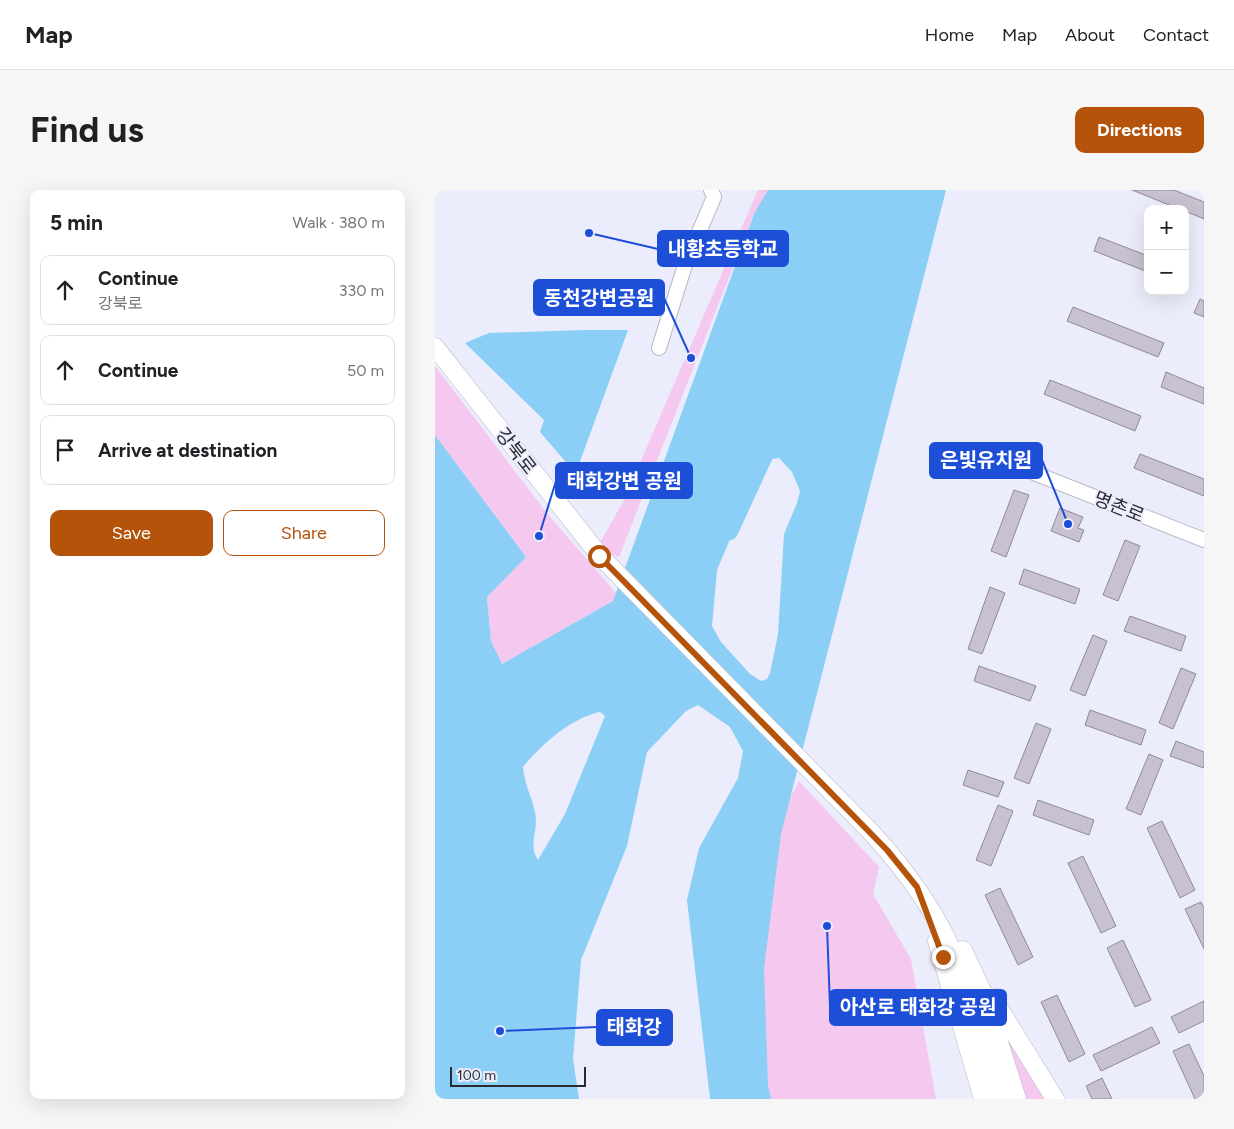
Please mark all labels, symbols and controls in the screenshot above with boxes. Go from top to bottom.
text: Map [25,20,73,49]
text: Home [925,24,974,46]
text: Map [1002,24,1037,46]
text: About [1065,24,1115,46]
text: Contact [1143,24,1209,46]
button: Directions [1075,107,1204,153]
text: Find us [30,109,144,151]
map controls [1144,205,1189,295]
button: + [1144,205,1189,250]
text: 5 min [50,210,103,235]
text: Walk · 380 m [293,213,385,232]
callout: 내황초등학교 [658,231,788,266]
text: 내황초등학교 [668,237,778,261]
button: − [1144,250,1189,295]
text: Continue [98,267,178,290]
icon: ahead [51,276,79,304]
callout: 동천강변공원 [534,280,664,315]
text: 330 m [339,281,384,300]
text: 동천강변공원 [544,286,654,310]
text: 강북로 [98,294,142,313]
icon: ahead [51,356,79,384]
text: Continue [98,359,178,382]
text: 50 m [347,361,384,380]
street label: 강북로 [491,423,541,479]
icon: arrive [51,436,79,464]
text: Arrive at destination [98,439,277,462]
callout: 은빛유치원 [930,443,1042,478]
text: 은빛유치원 [940,448,1032,472]
callout: 태화강변 공원 [556,463,692,498]
text: 태화강변 공원 [566,469,682,493]
street label: 명촌로 [1090,487,1148,527]
button: Save [50,510,213,556]
button: Share [223,510,385,556]
route start [588,545,611,568]
route end [932,946,955,969]
callout: 아산로 태화강 공원 [830,990,1006,1025]
text: 아산로 태화강 공원 [840,995,996,1019]
callout: 태화강 [597,1010,672,1045]
text: 태화강 [606,1015,662,1039]
scale bar [450,1064,586,1087]
text: 100 m [457,1067,496,1084]

